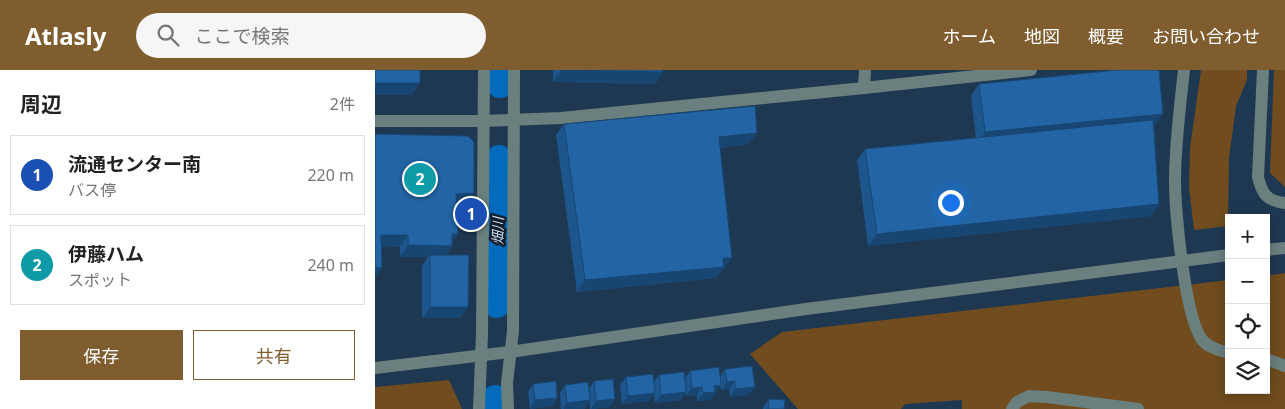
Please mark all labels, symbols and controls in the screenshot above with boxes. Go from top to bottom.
search box [136,13,486,58]
text: Atlasly [25,19,106,52]
icon: search [154,21,182,49]
text: ここで検索 [194,23,289,49]
text: ホーム [943,24,996,48]
text: 地図 [1024,24,1060,48]
text: 概要 [1088,24,1124,48]
text: お問い合わせ [1152,24,1260,48]
text: 周辺 [20,90,62,118]
text: 2件 [330,93,355,115]
text: 流通センター南 [68,151,201,177]
pin: 2 [404,160,436,198]
text: 1 [32,164,42,186]
text: 220 m [307,164,354,186]
text: バス停 [68,179,116,201]
your location [938,190,964,216]
pin: 1 [455,195,487,233]
map controls [1225,214,1270,394]
button: + [1225,214,1270,259]
water label: 畑川 [488,215,507,245]
text: 伊藤ハム [68,241,144,267]
text: 2 [32,254,42,276]
text: 240 m [307,254,354,276]
button: − [1225,259,1270,304]
text: スポット [68,269,132,291]
button: locate [1225,304,1270,349]
button: 保存 [20,330,183,380]
button: 共有 [193,330,355,380]
button: layers [1225,349,1270,394]

